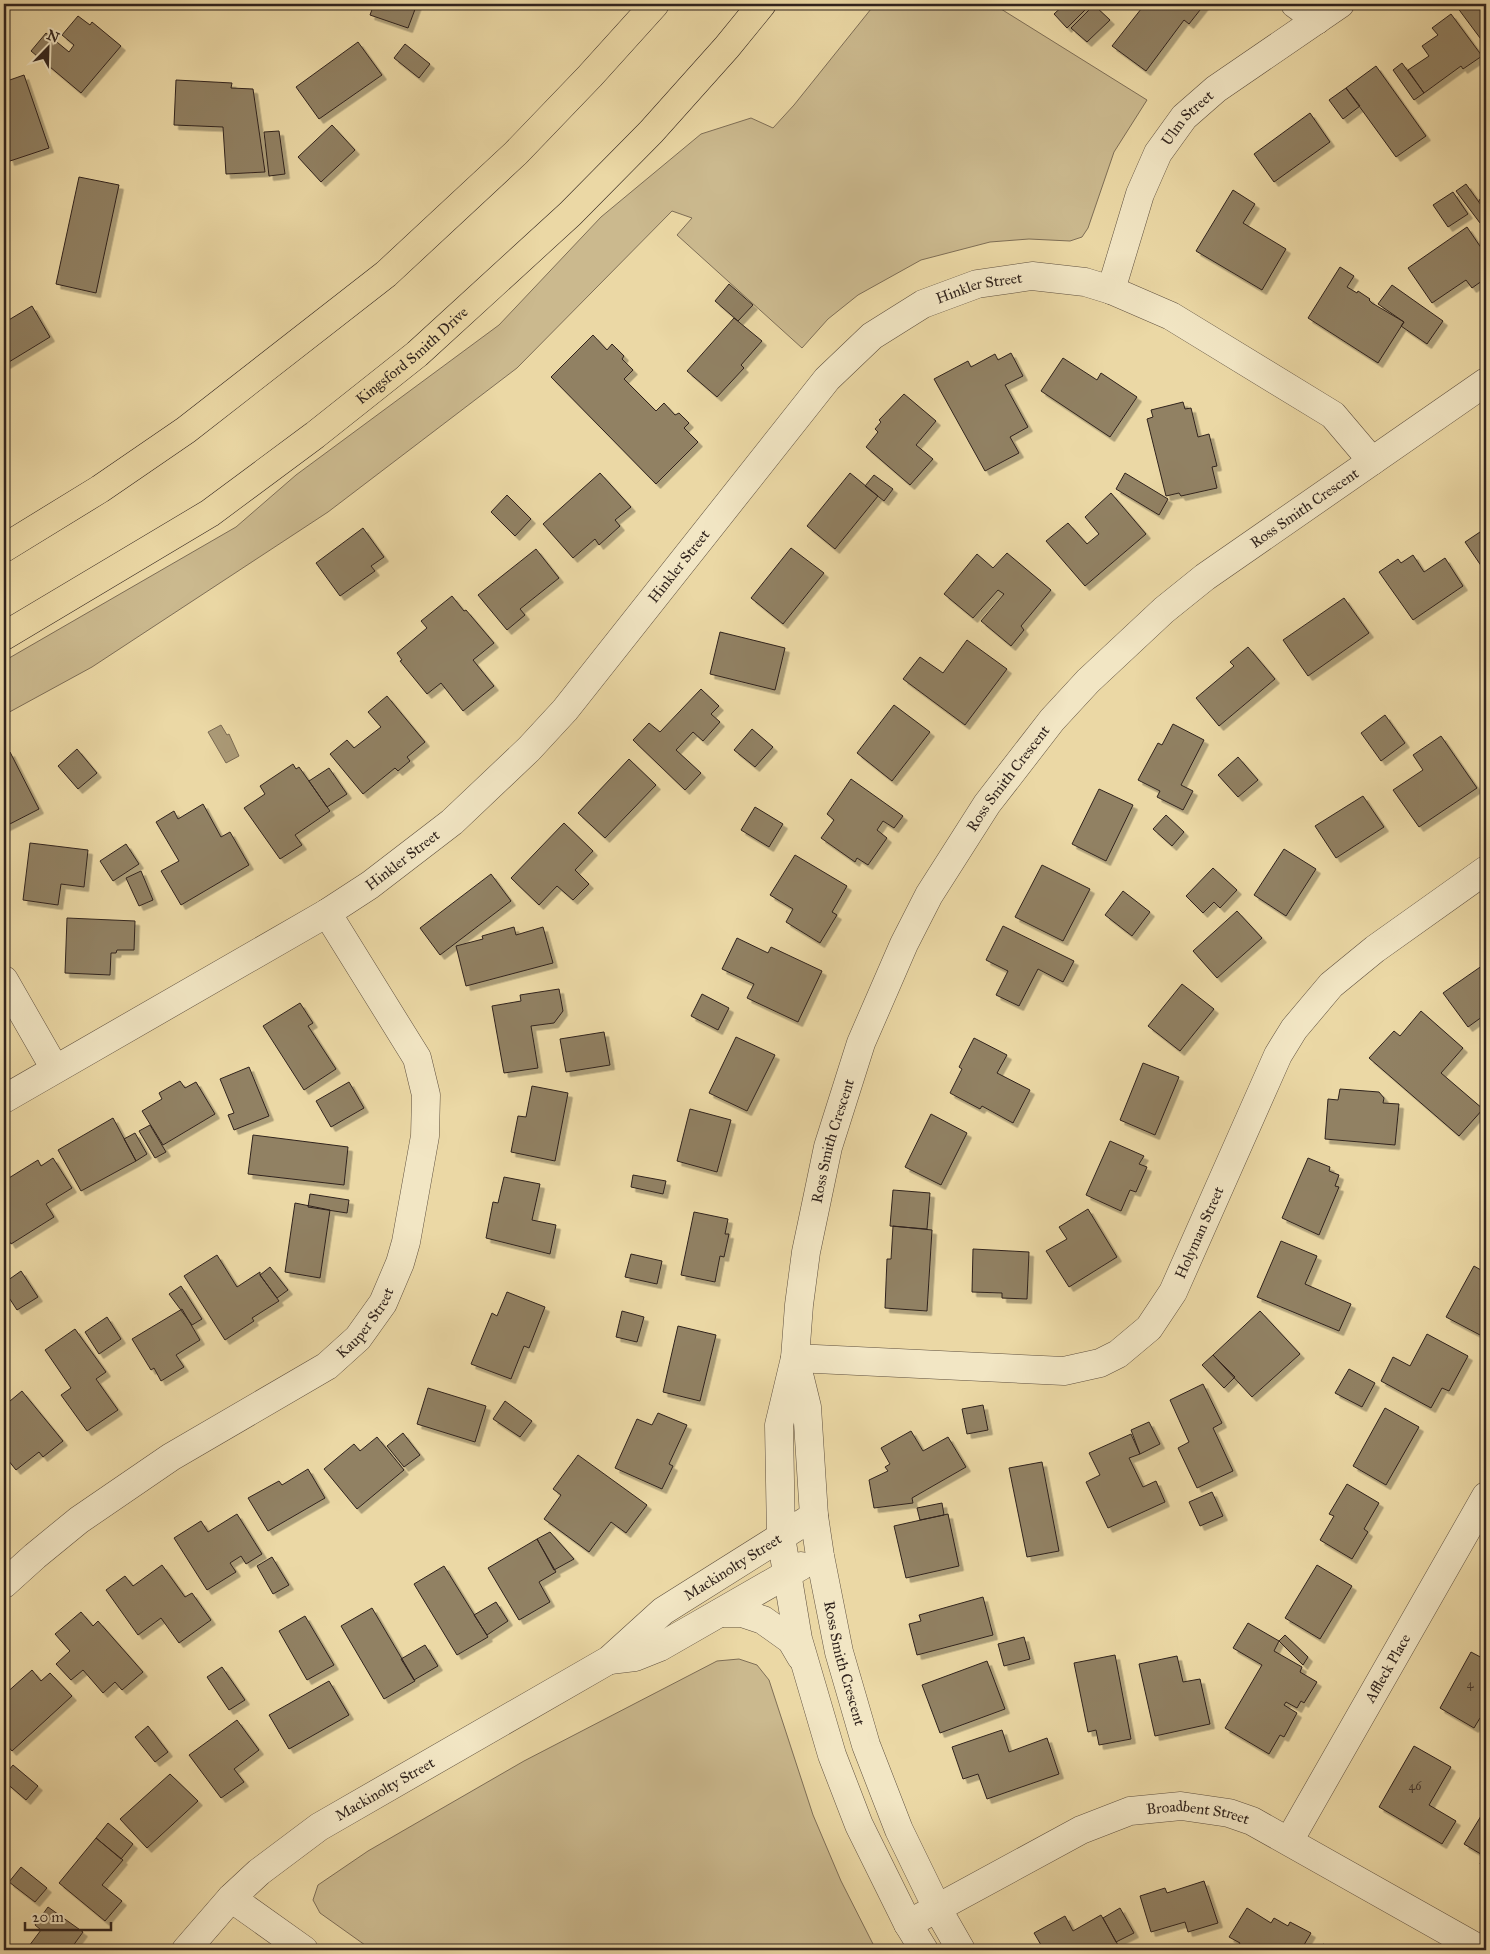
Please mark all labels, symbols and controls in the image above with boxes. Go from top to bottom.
north arrow [22,22,72,72]
text: N [44,26,62,47]
street label: Ulm Street [1157,86,1218,149]
street label: Hinkler Street [933,268,1024,307]
street label: Kingsford Smith Drive [352,303,471,408]
street label: Ross Smith Crescent [1247,464,1363,552]
street label: Hinkler Street [644,525,714,607]
street label: Ross Smith Crescent [963,721,1054,835]
street label: Hinkler Street [362,825,444,894]
street label: Ross Smith Crescent [807,1076,858,1205]
street label: Holyman Street [1171,1183,1228,1281]
street label: Kauper Street [333,1284,398,1362]
street label: Mackinolty Street [681,1529,786,1604]
street label: Ross Smith Crescent [820,1599,869,1728]
street label: Affleck Place [1360,1631,1414,1707]
house number: 4 [1467,1677,1474,1691]
street label: Mackinolty Street [332,1753,438,1825]
house number: 46 [1409,1779,1422,1793]
street label: Broadbent Street [1145,1797,1252,1829]
scale bar [25,1899,111,1931]
text: 20 m [32,1908,64,1926]

